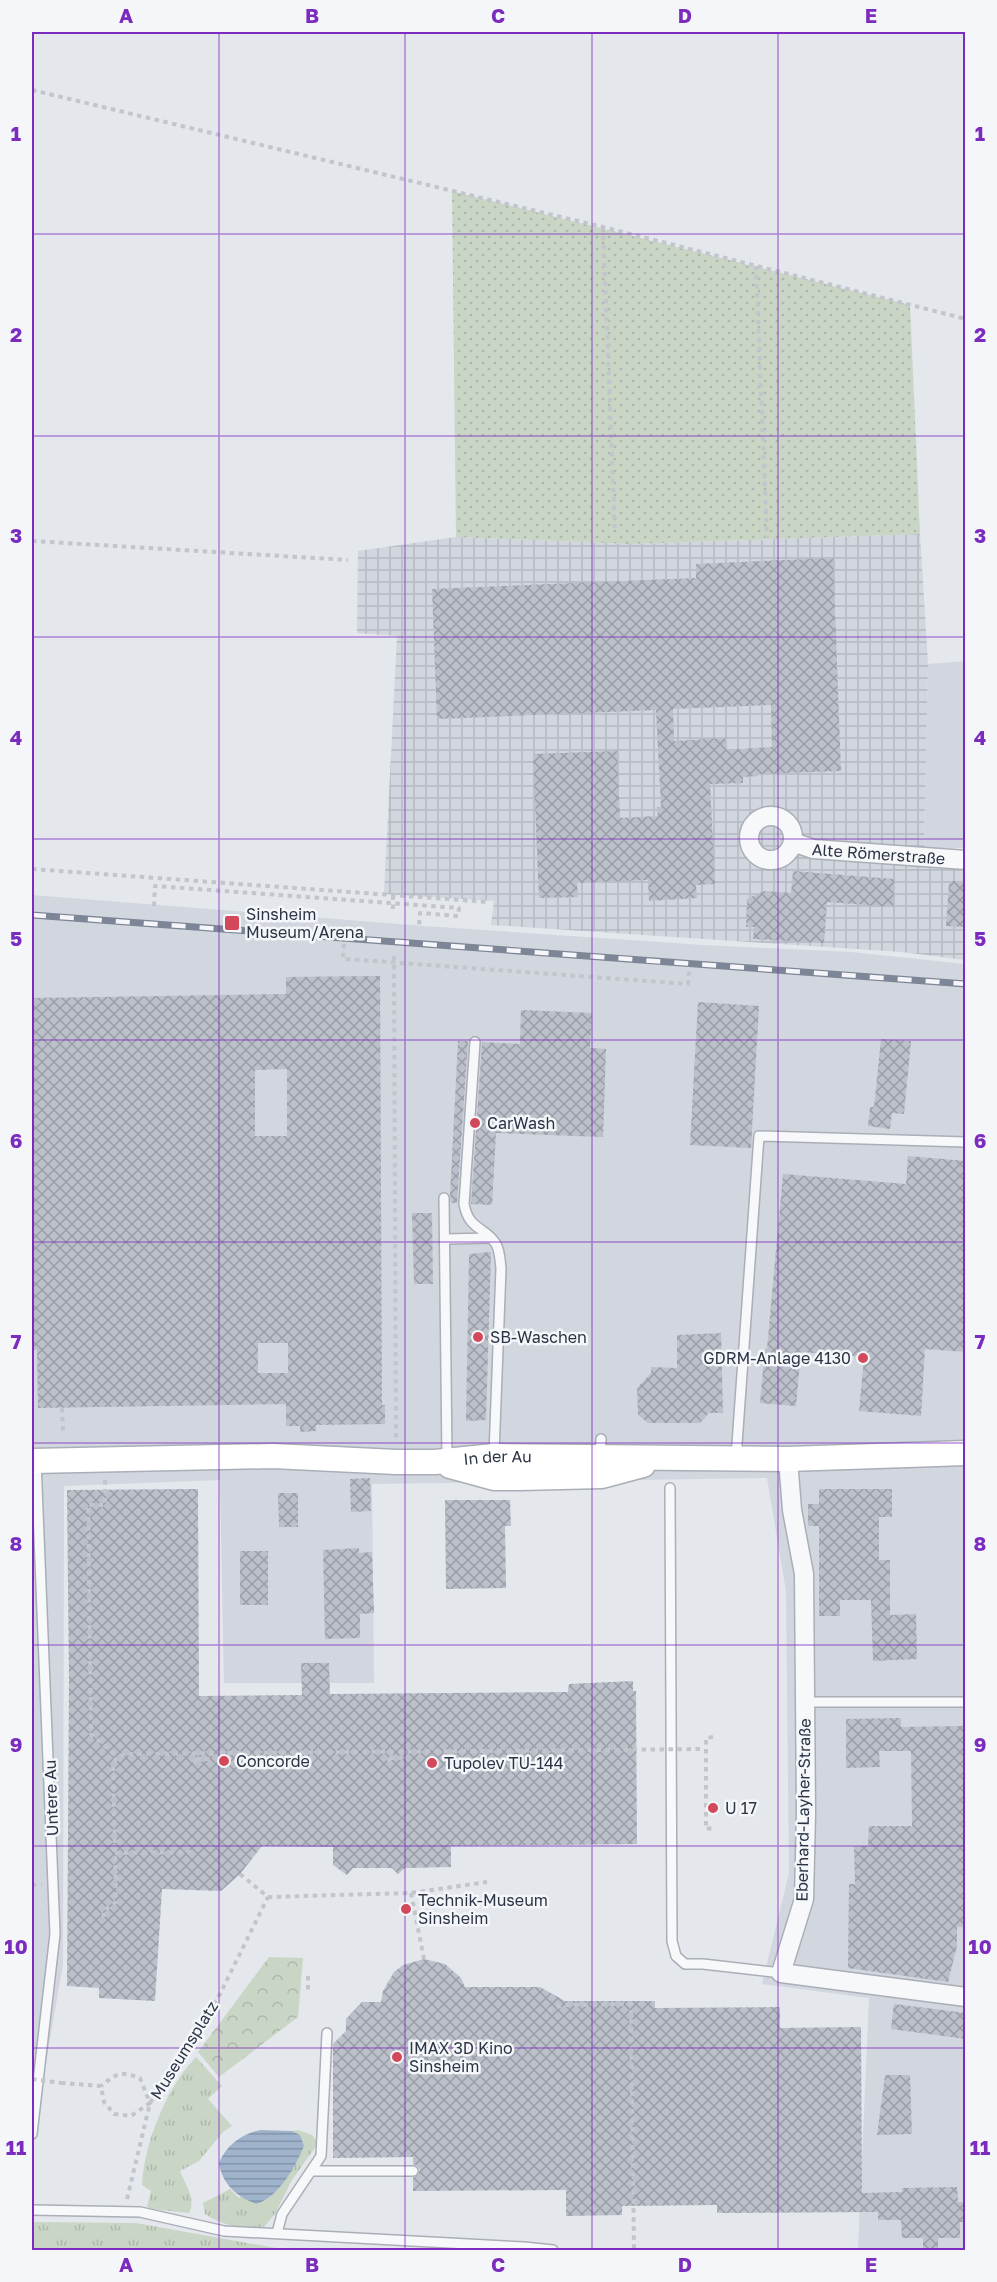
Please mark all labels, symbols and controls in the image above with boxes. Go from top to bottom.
text: A [119,3,133,27]
text: B [305,3,319,27]
text: C [491,3,505,27]
text: D [678,3,692,27]
text: E [865,3,877,27]
text: 1 [11,121,21,145]
text: 1 [975,121,985,145]
text: 2 [10,322,22,346]
text: 2 [974,322,986,346]
text: 3 [10,523,22,547]
text: 3 [974,523,986,547]
text: 4 [10,725,22,749]
text: 4 [974,725,986,749]
street label: Alte Römerstraße [811,839,946,868]
place label: Sinsheim Museum/Arena [246,904,364,942]
marker: Sinsheim Museum/Arena [223,914,241,932]
text: 5 [10,926,22,950]
text: 5 [974,926,986,950]
place label: CarWash [487,1113,555,1133]
marker: CarWash [468,1116,482,1130]
text: 6 [10,1128,22,1152]
text: 6 [974,1128,986,1152]
place label: SB-Waschen [490,1327,587,1347]
text: 7 [11,1329,22,1353]
text: 7 [975,1329,986,1353]
marker: SB-Waschen [471,1330,485,1344]
place label: GDRM-Anlage 4130 [703,1348,851,1368]
marker: GDRM-Anlage 4130 [856,1351,870,1365]
street label: In der Au [462,1446,532,1469]
text: 8 [10,1531,22,1555]
text: 8 [974,1531,986,1555]
street label: Eberhard-Layher-Straße [791,1718,815,1902]
text: 9 [10,1732,22,1756]
text: 9 [974,1732,986,1756]
place label: Concorde [236,1751,310,1771]
place label: Tupolev TU-144 [444,1753,563,1773]
marker: Concorde [217,1754,231,1768]
marker: Tupolev TU-144 [425,1756,439,1770]
street label: Untere Au [40,1759,62,1837]
place label: U 17 [725,1798,757,1818]
marker: U 17 [706,1801,720,1815]
place label: Technik-Museum Sinsheim [418,1890,548,1928]
marker: Technik-Museum Sinsheim [399,1902,413,1916]
text: 10 [4,1934,28,1958]
text: 10 [968,1934,992,1958]
street label: Museumsplatz [146,1997,222,2103]
place label: IMAX 3D Kino Sinsheim [409,2038,513,2076]
marker: IMAX 3D Kino Sinsheim [390,2050,404,2064]
text: 11 [6,2135,26,2159]
text: 11 [970,2135,990,2159]
text: A [119,2252,133,2276]
text: B [305,2252,319,2276]
text: C [491,2252,505,2276]
text: D [678,2252,692,2276]
text: E [865,2252,877,2276]

